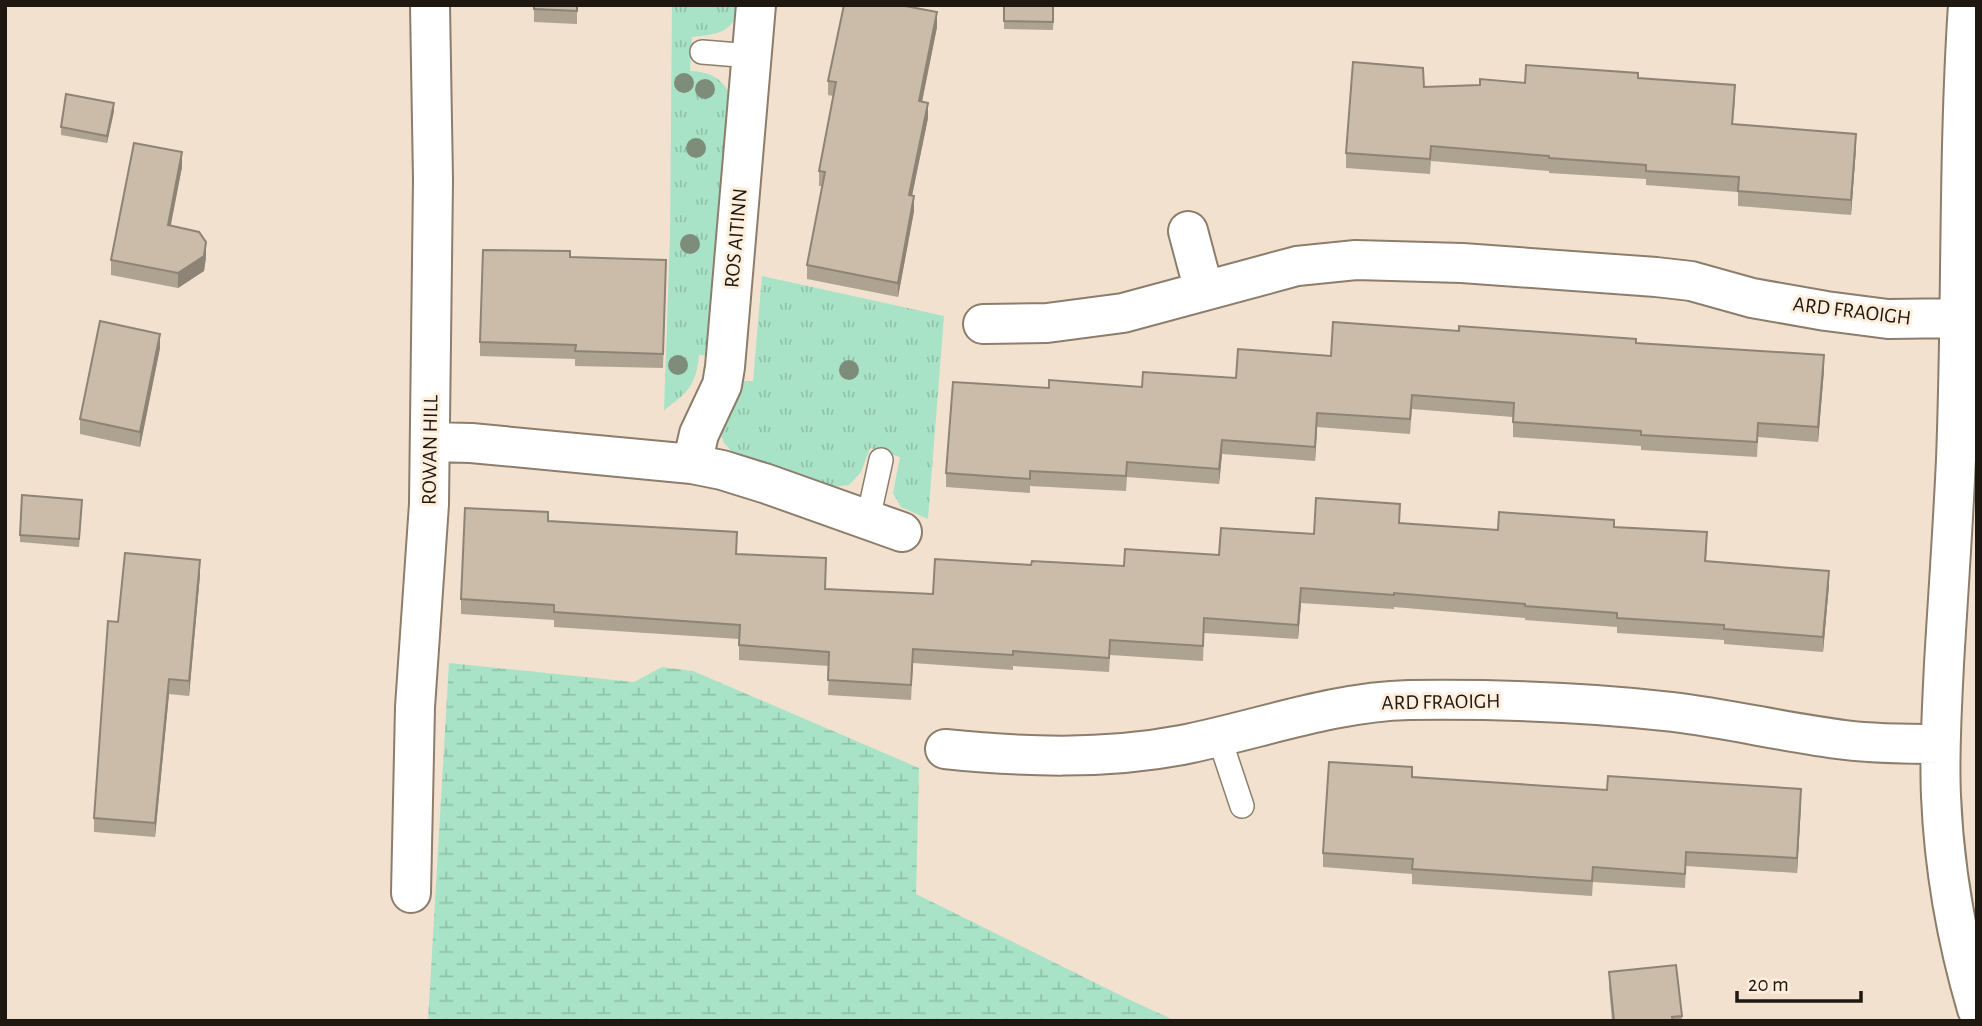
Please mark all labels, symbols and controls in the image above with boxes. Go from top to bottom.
street label: ROS AITINN [721,187,751,289]
street label: ARD FRAOIGH [1792,293,1912,329]
street label: ROWAN HILL [419,394,441,505]
street label: ARD FRAOIGH [1381,690,1501,714]
scale bar [1737,960,1861,1004]
text: 20 m [1748,974,1789,995]

